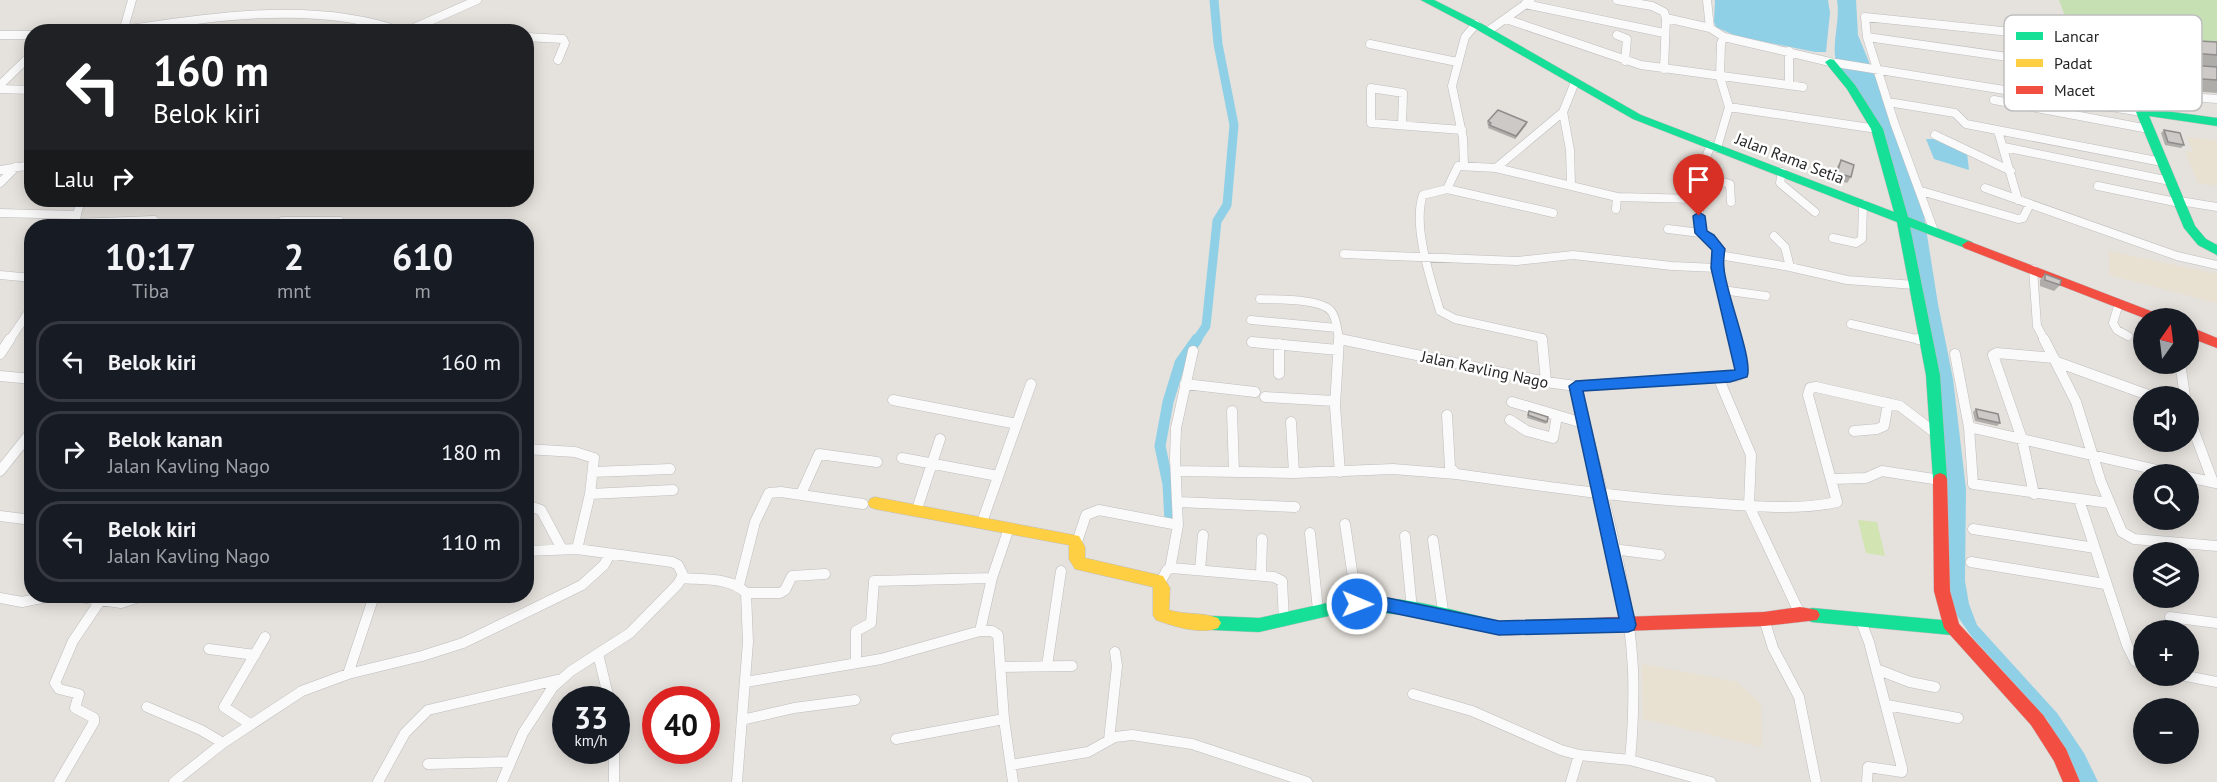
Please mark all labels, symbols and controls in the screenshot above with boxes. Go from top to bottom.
legend [2004,15,2202,111]
text: Lancar [2054,26,2100,46]
text: 160 m [153,43,269,98]
icon: left [54,48,132,126]
text: Padat [2054,53,2093,73]
text: Macet [2054,80,2096,100]
text: Belok kiri [153,96,261,130]
street label: Jalan Rama Setia [1732,128,1847,188]
pin [1673,154,1724,216]
icon: right [106,162,139,195]
icon: arrive [1682,163,1715,196]
text: Lalu [54,165,94,193]
text: 10:17 [105,233,196,280]
text: 2 [284,233,304,280]
text: 610 [392,233,453,280]
text: Tiba [132,278,169,304]
text: mnt [277,278,311,304]
text: m [414,278,431,304]
north arrow [2133,308,2199,374]
map controls [2133,308,2199,764]
icon: left [57,345,90,378]
street label: Jalan Kavling Nago [1419,346,1550,392]
text: Belok kiri [108,348,197,376]
text: 160 m [441,348,501,376]
button: sound [2133,386,2199,452]
text: Belok kanan [108,425,223,453]
icon: right [57,435,90,468]
text: 180 m [441,438,501,466]
text: Jalan Kavling Nago [108,453,270,479]
button: search [2133,464,2199,530]
text: Belok kiri [108,515,197,543]
icon: left [57,525,90,558]
text: 110 m [441,528,501,556]
button: layers [2133,542,2199,608]
text: Jalan Kavling Nago [108,543,270,569]
position arrow [1325,572,1389,636]
button: + [2133,620,2199,686]
speed limit sign: 40 [642,686,720,764]
text: 33 [574,698,608,737]
button: − [2133,698,2199,764]
text: km/h [575,731,607,750]

